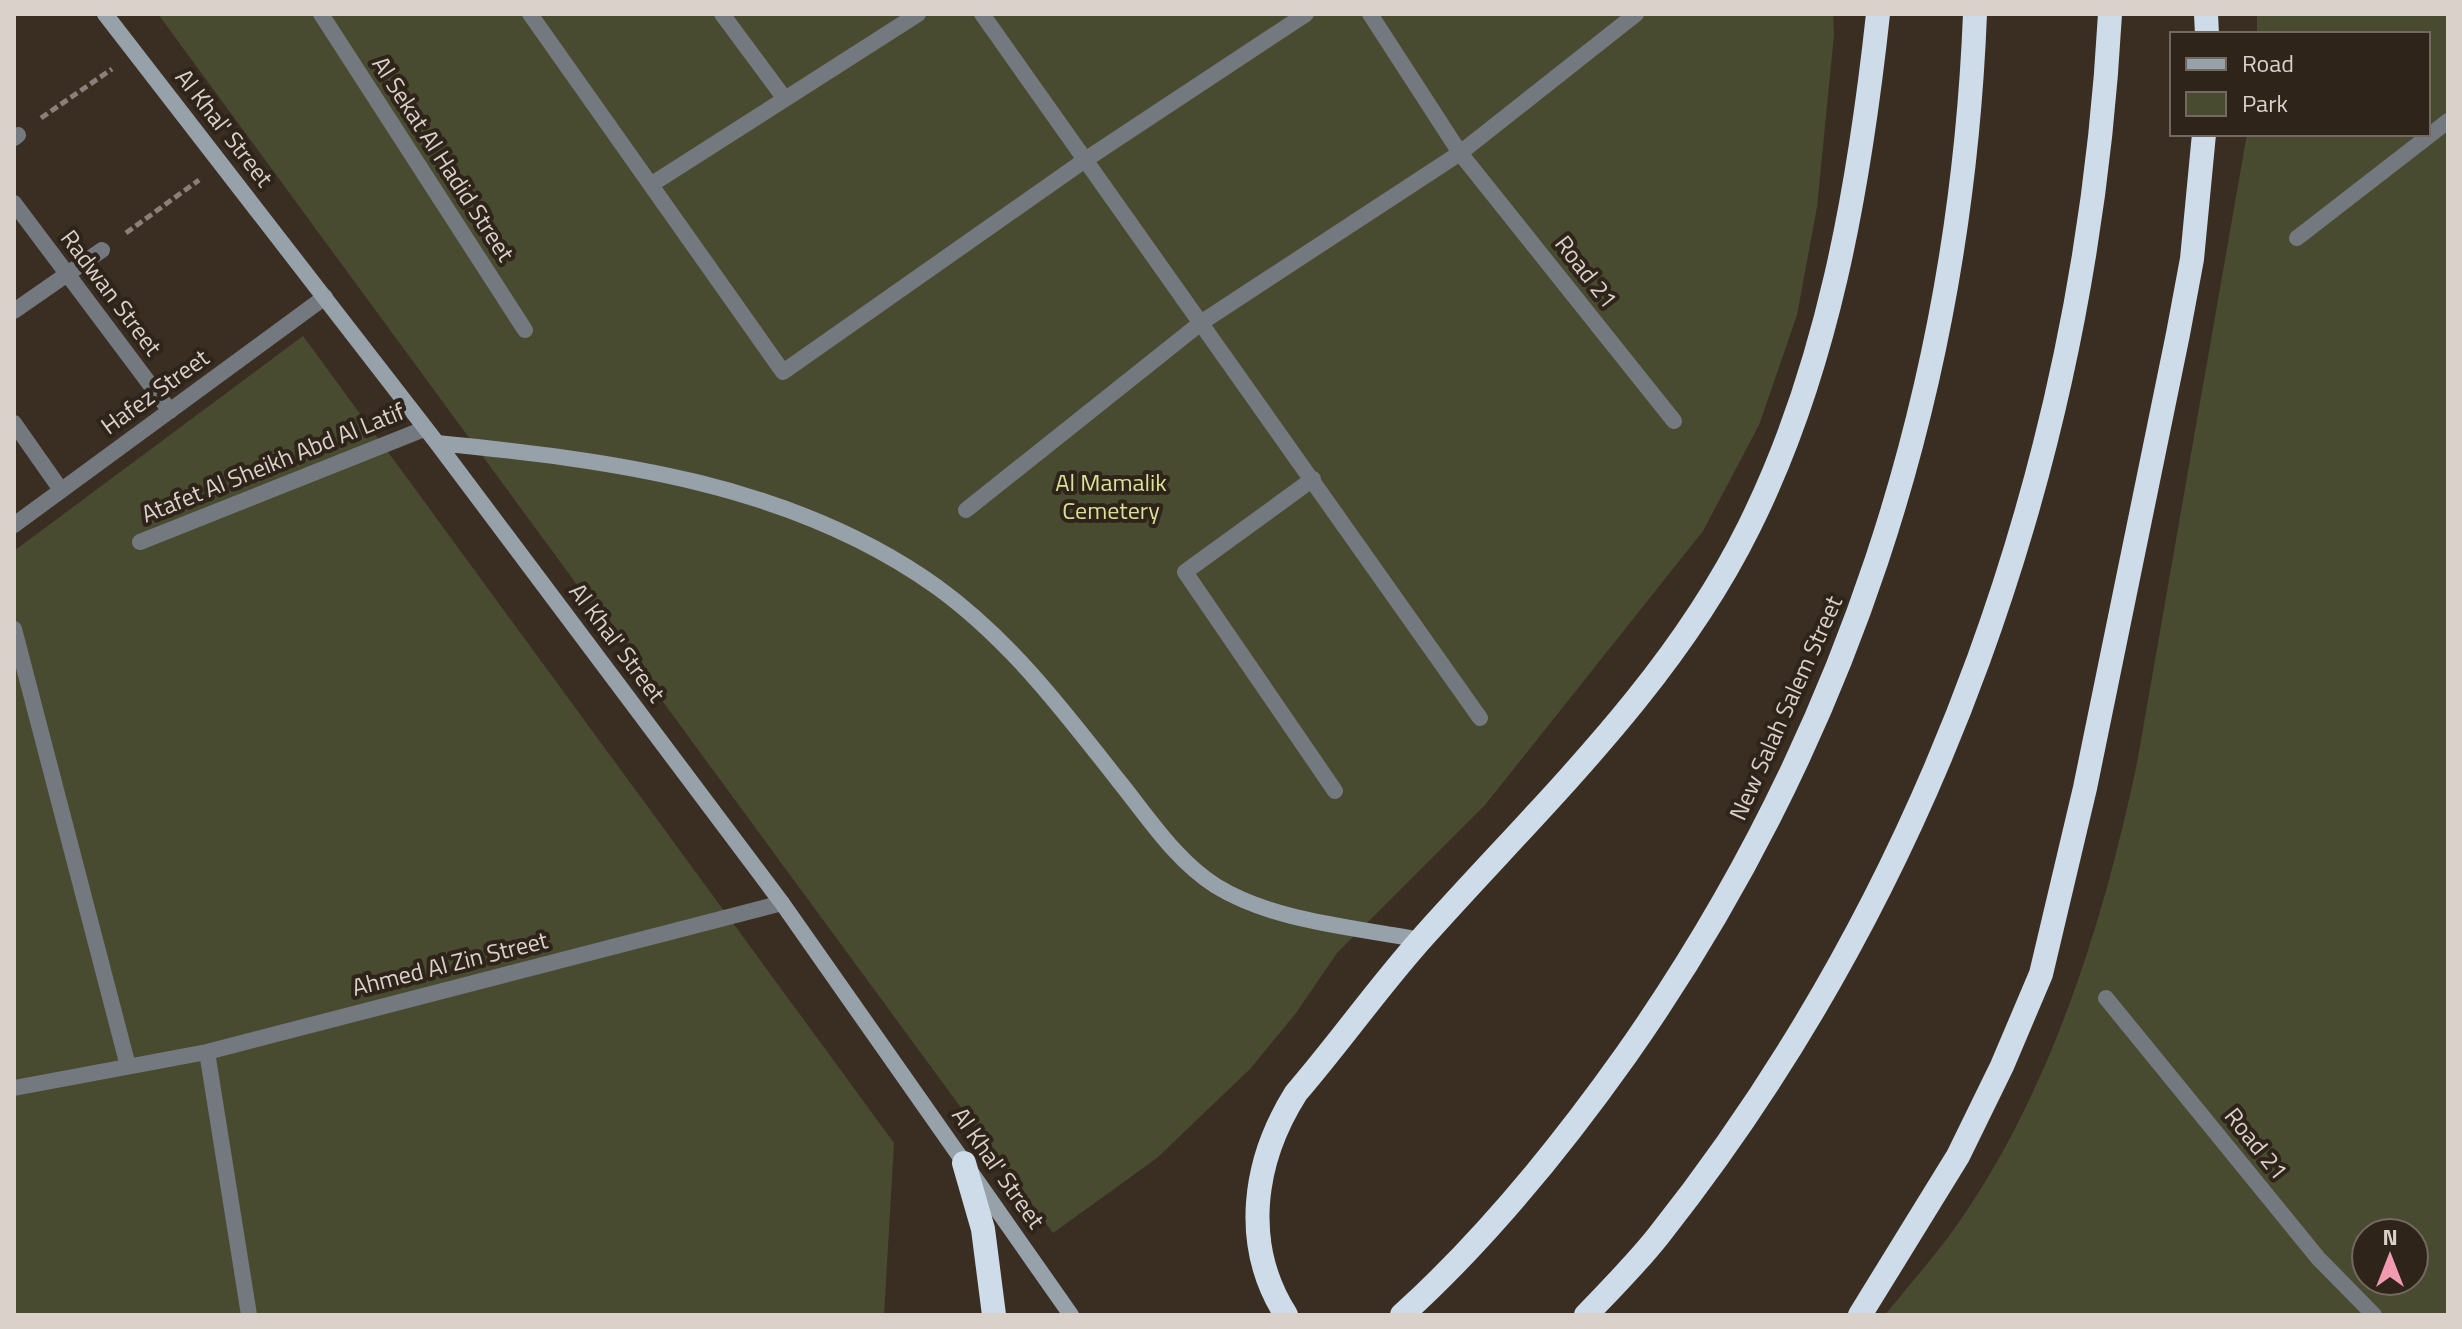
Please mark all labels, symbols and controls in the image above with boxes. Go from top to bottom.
legend [2170,32,2430,136]
text: Road [2242,45,2294,81]
street label: Al Sekat Al Hadid Street [364,49,524,269]
street label: Al Khal' Street [167,61,283,195]
text: Park [2242,85,2288,121]
street label: Radwan Street [52,222,172,363]
street label: Road 21 [1547,227,1627,316]
street label: Hafez Street [93,339,216,443]
street label: Atafet Al Sheikh Abd Al Latif [136,393,410,531]
park label: Al Mamalik Cemetery [1055,464,1167,528]
street label: Al Khal' Street [561,575,675,710]
street label: New Salah Salem Street [1719,589,1851,826]
street label: Ahmed Al Zin Street [348,921,552,1005]
street label: Al Khal' Street [944,1099,1054,1236]
street label: Road 21 [2216,1099,2297,1187]
north arrow [2350,1217,2430,1297]
text: N [2382,1220,2398,1254]

